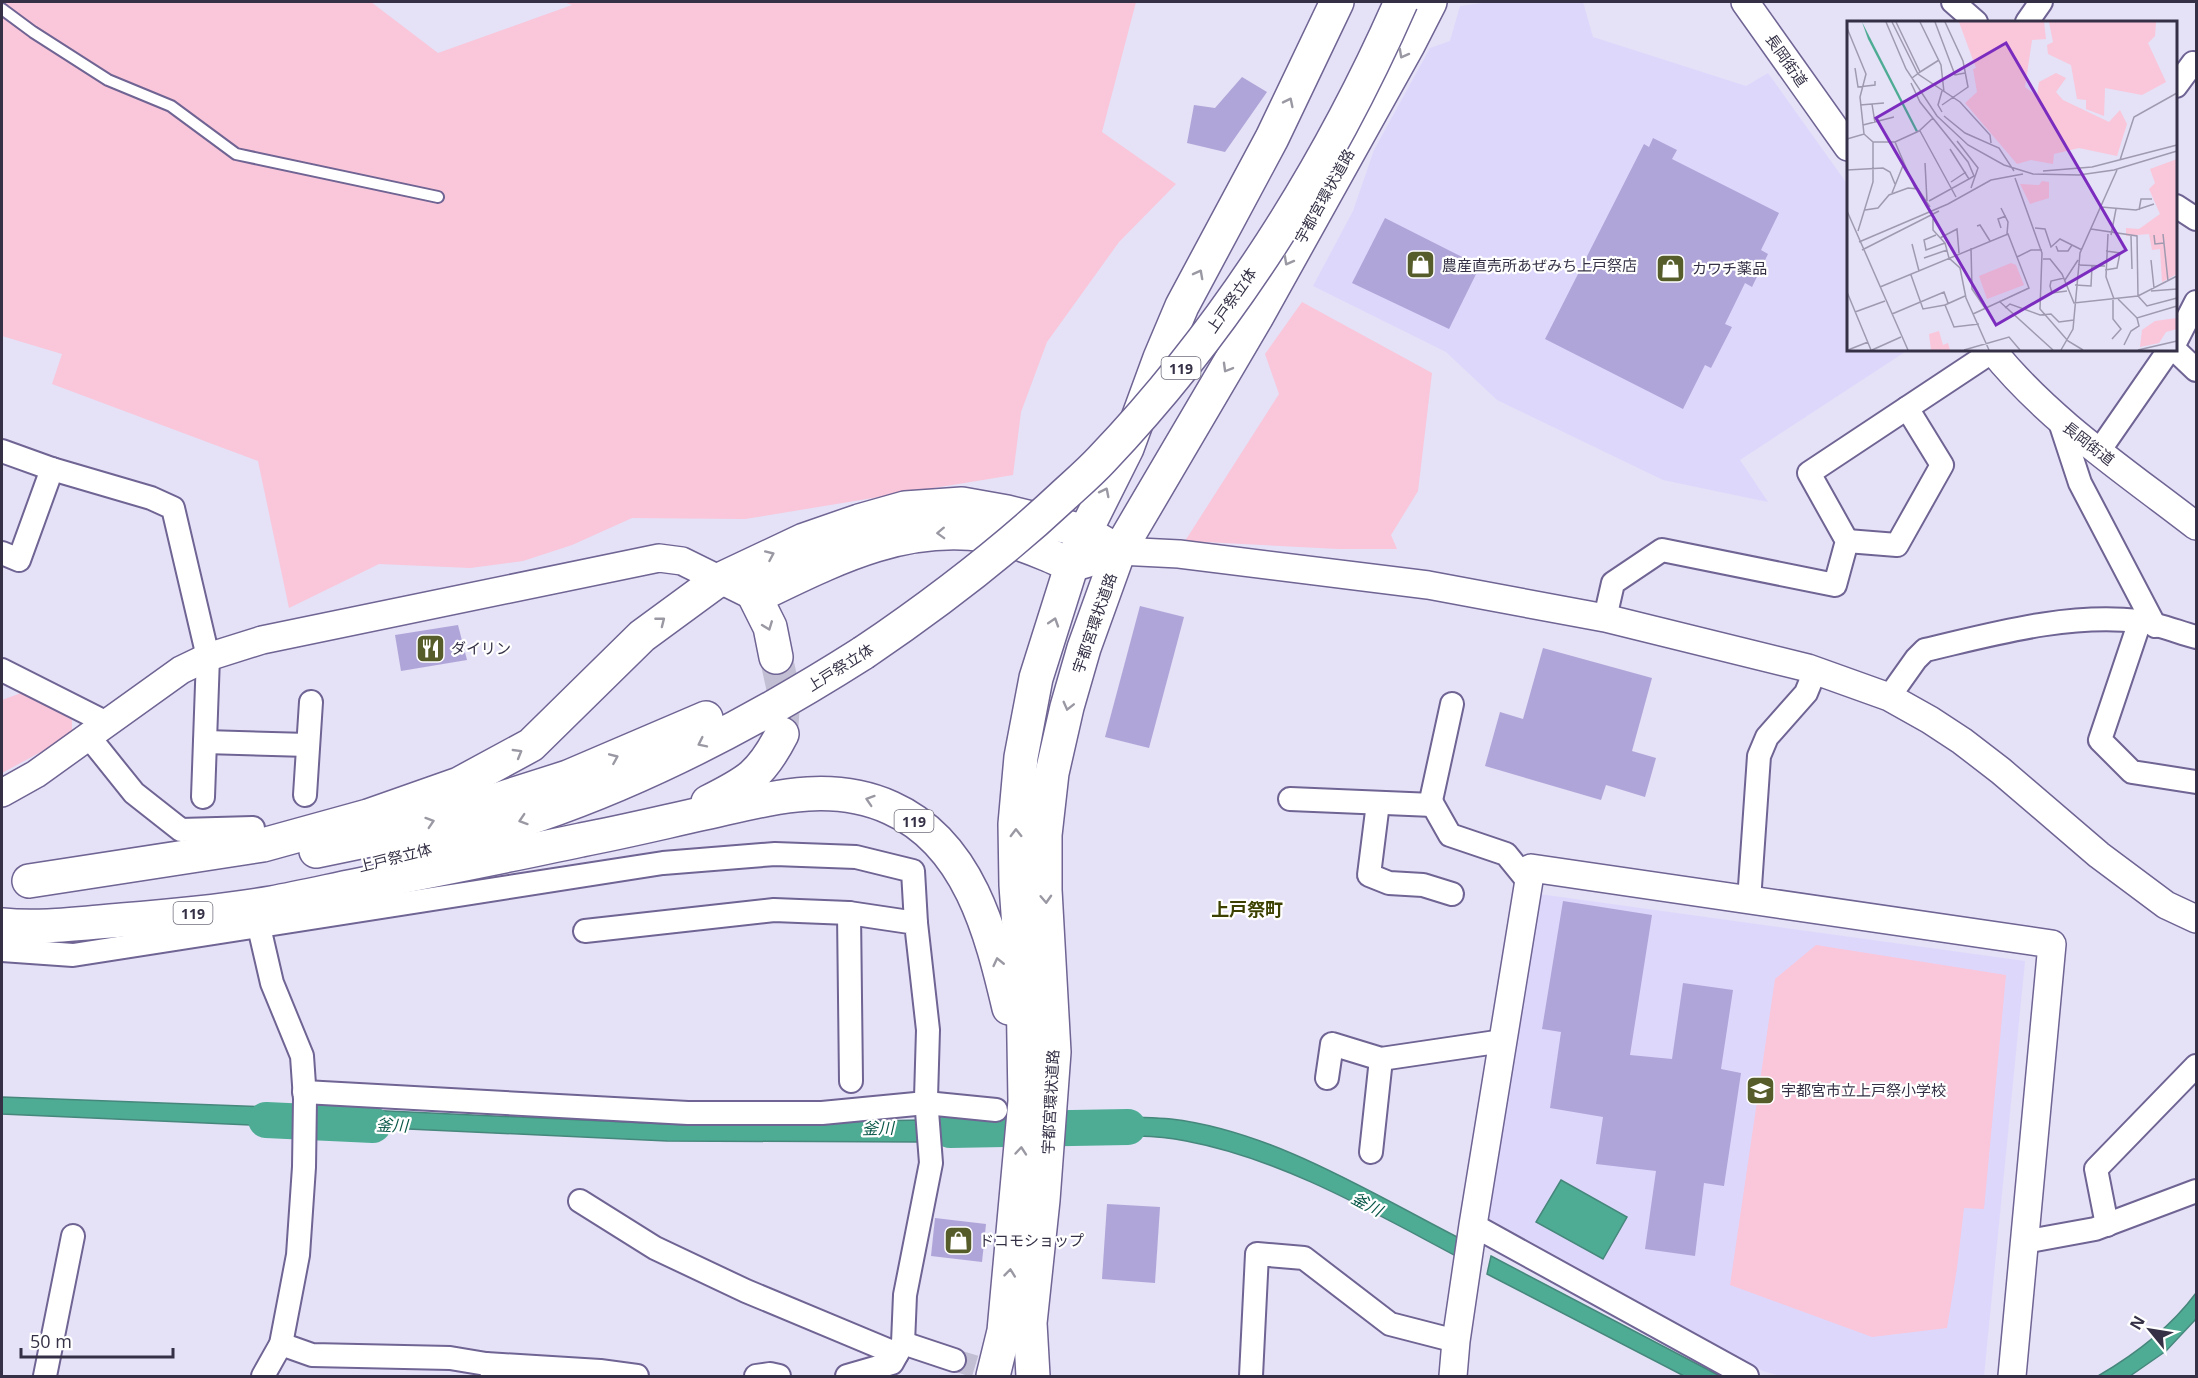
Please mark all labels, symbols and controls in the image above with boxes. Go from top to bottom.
inset map [1847,21,2177,351]
street label: 長岡街道 [1762,30,1812,90]
one-way arrow [1399,48,1411,58]
one-way arrow [1282,97,1294,108]
street label: 宇都宮環状道路 [1290,145,1358,247]
shop icon: 農産直売所あぜみち上戸祭店 [1405,249,1437,281]
shop icon: カワチ薬品 [1655,252,1687,284]
one-way arrow [1284,255,1295,265]
place label: 農産直売所あぜみち上戸祭店 [1442,255,1637,275]
place label: カワチ薬品 [1692,258,1767,278]
street label: 上戸祭立体 [1201,264,1261,336]
one-way arrow [1192,270,1203,281]
road number: 119 [1162,357,1200,379]
one-way arrow [1222,362,1234,372]
street label: 長岡街道 [2059,417,2119,469]
one-way arrow [1098,487,1110,498]
one-way arrow [937,527,946,539]
one-way arrow [764,551,775,563]
street label: 宇都宮環状道路 [1067,570,1121,676]
one-way arrow [1047,617,1059,628]
one-way arrow [654,618,665,629]
one-way arrow [761,620,773,631]
restaurant icon: ダイリン [414,632,446,664]
place label: ダイリン [451,638,511,658]
street label: 上戸祭立体 [803,639,877,695]
one-way arrow [1062,701,1075,711]
one-way arrow [698,736,709,748]
one-way arrow [512,748,522,760]
one-way arrow [608,753,619,765]
one-way arrow [865,795,876,808]
road number: 119 [894,810,934,832]
one-way arrow [518,813,529,825]
one-way arrow [424,817,435,829]
one-way arrow [1009,829,1022,838]
street label: 上戸祭立体 [356,838,434,876]
one-way arrow [1039,895,1052,904]
district label: 上戸祭町 [1211,897,1283,921]
road number: 119 [174,902,212,924]
one-way arrow [993,957,1006,967]
street label: 宇都宮環状道路 [1037,1049,1063,1155]
school or university icon: 宇都宮市立上戸祭小学校 [1744,1074,1776,1106]
place label: 宇都宮市立上戸祭小学校 [1781,1080,1946,1100]
water label: 釜川 [376,1113,410,1137]
water label: 釜川 [862,1117,896,1139]
one-way arrow [1014,1147,1027,1156]
water label: 釜川 [1348,1187,1388,1222]
shop icon: ドコモショップ [942,1224,974,1256]
place label: ドコモショップ [979,1230,1084,1250]
one-way arrow [1003,1269,1016,1278]
north arrow [2120,1300,2180,1360]
text: N [2124,1311,2150,1334]
scale bar [21,1321,172,1359]
text: 50 m [30,1329,72,1353]

